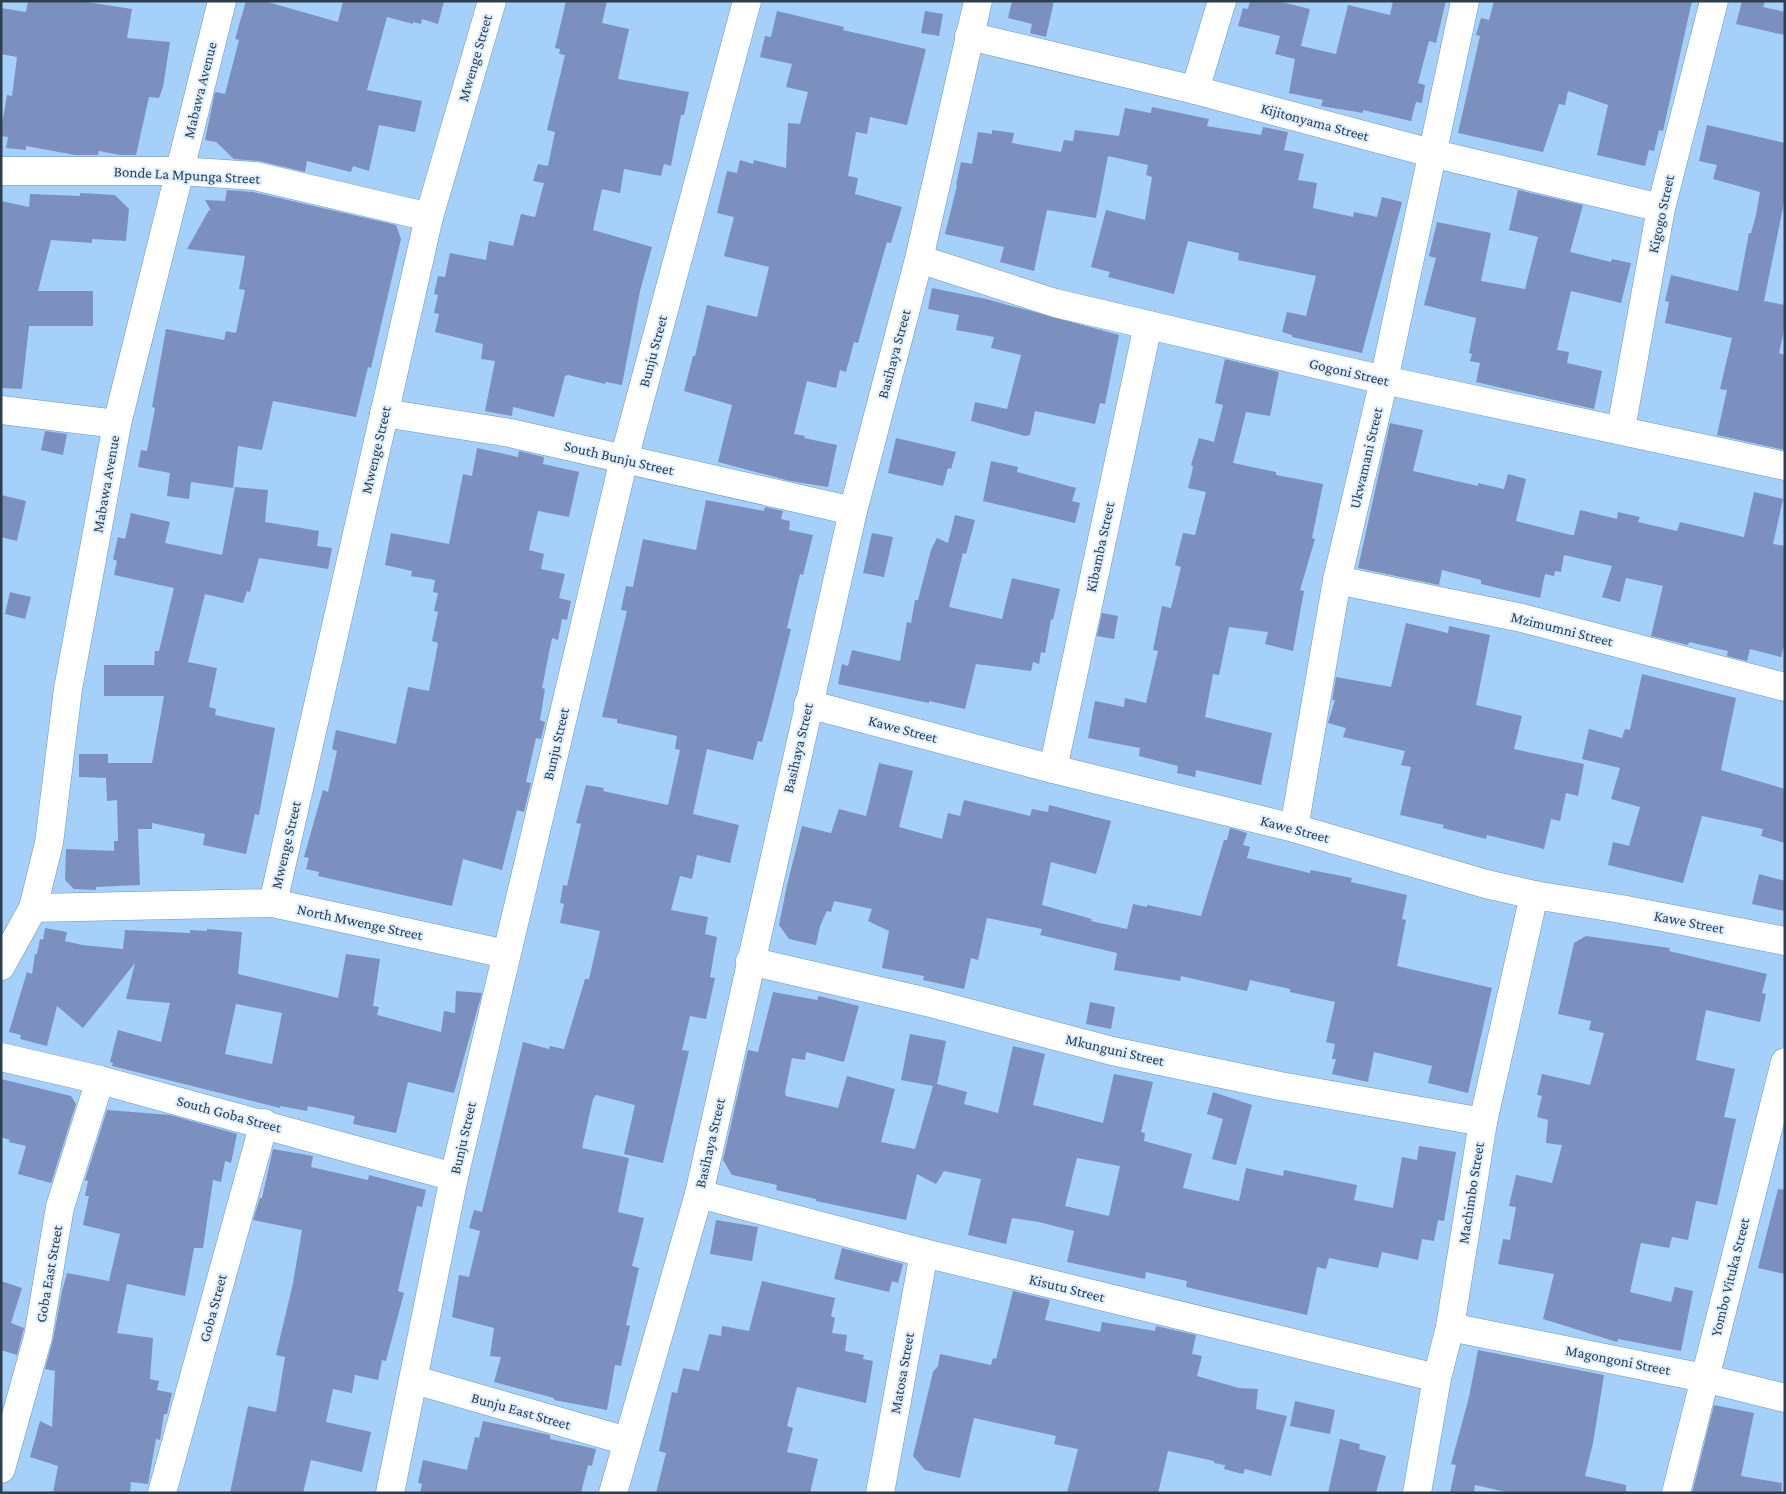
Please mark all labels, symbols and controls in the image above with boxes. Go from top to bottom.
street label: Mwenge Street [455,12,496,104]
street label: Mabawa Avenue [180,40,220,140]
street label: Kijitonyama Street [1259,100,1372,145]
street label: Bonde La Mpunga Street [113,163,262,188]
street label: Kigogo Street [1645,172,1678,255]
street label: Basihaya Street [874,307,915,401]
street label: Bunju Street [636,312,672,389]
street label: Gogoni Street [1307,355,1392,390]
street label: Mwenge Street [358,403,395,496]
street label: Ukwamani Street [1347,405,1386,510]
street label: Mabawa Avenue [90,434,123,534]
street label: South Bunju Street [562,438,676,480]
street label: Kibamba Street [1083,499,1118,594]
street label: Mzimumni Street [1509,609,1616,650]
street label: Basihaya Street [780,701,817,795]
street label: Bunju Street [540,705,573,782]
street label: Kawe Street [867,712,940,746]
street label: Mwenge Street [268,798,305,891]
street label: Kawe Street [1259,812,1332,846]
street label: North Mwenge Street [295,901,425,944]
street label: Kawe Street [1653,907,1726,937]
street label: Mkunguni Street [1064,1031,1167,1070]
street label: South Goba Street [175,1092,284,1136]
street label: Basihaya Street [692,1096,729,1190]
street label: Bunju Street [447,1099,480,1176]
street label: Machimbo Street [1455,1140,1487,1245]
street label: Yombo Vituka Street [1708,1215,1753,1338]
street label: Goba East Street [33,1223,66,1324]
street label: Goba Street [196,1271,230,1344]
street label: Kisutu Street [1028,1271,1107,1305]
street label: Matosa Street [887,1330,917,1415]
street label: Magongoni Street [1564,1342,1673,1379]
street label: Bunju East Street [469,1389,573,1434]

